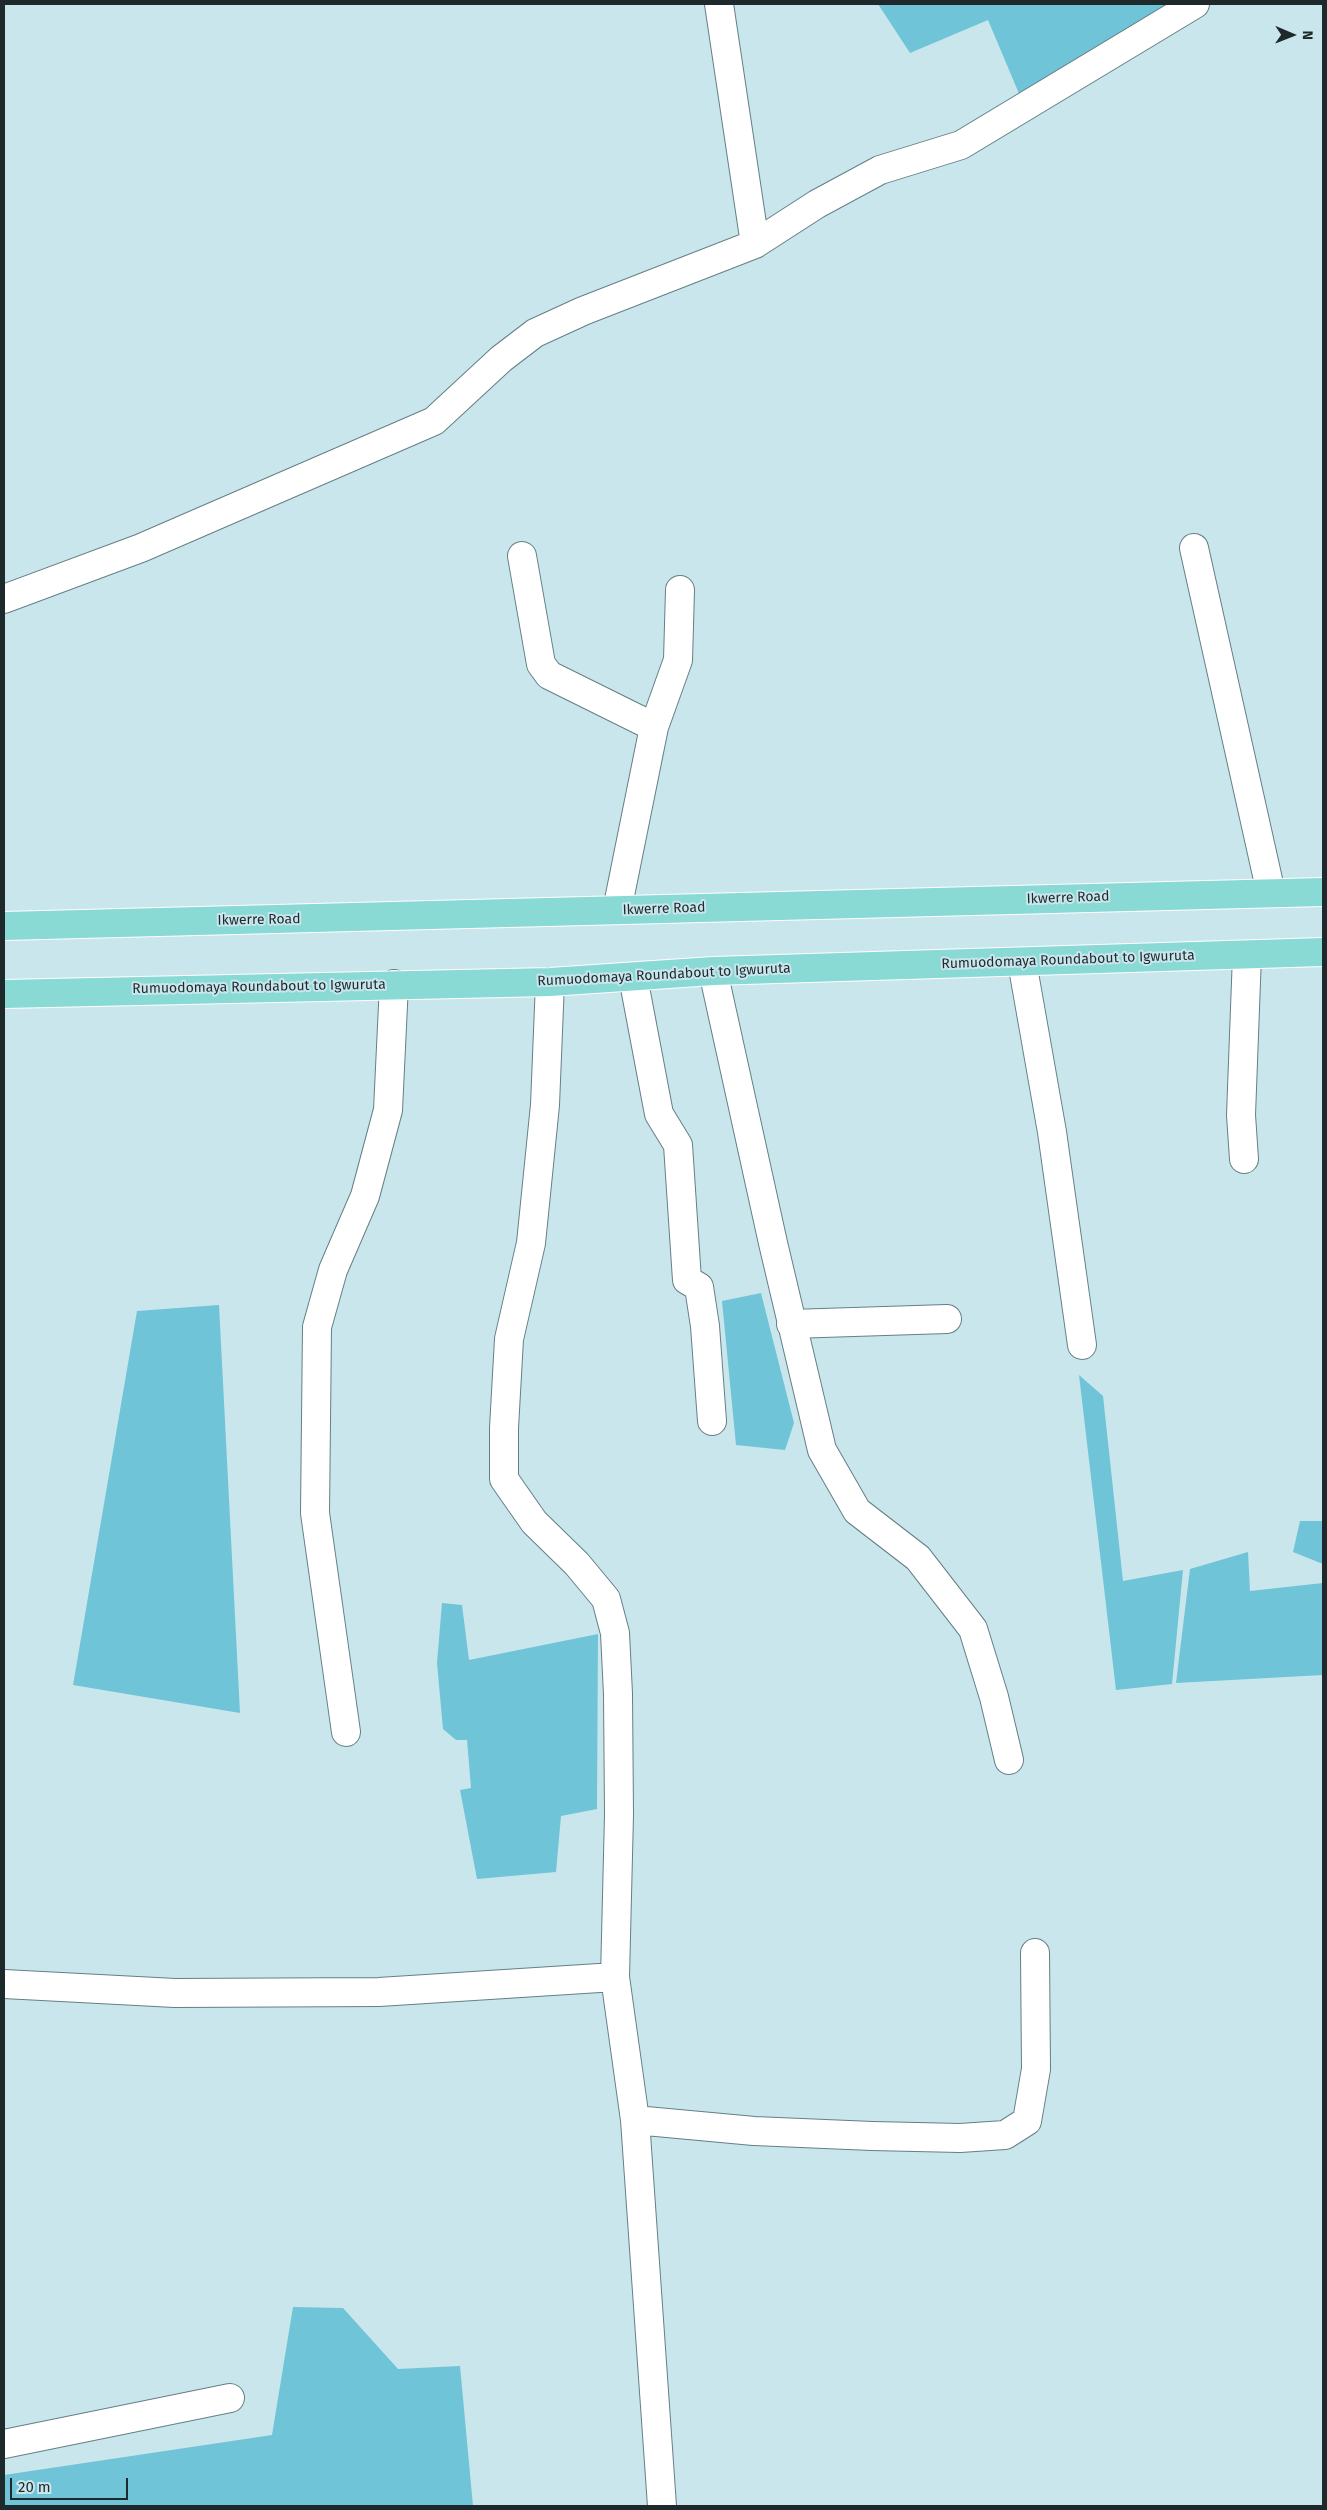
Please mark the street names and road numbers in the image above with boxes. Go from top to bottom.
street label: Ikwerre Road [1026,888,1110,908]
street label: Ikwerre Road [622,899,706,919]
street label: Ikwerre Road [217,911,301,929]
street label: Rumuodomaya Roundabout to Igwuruta [941,947,1195,973]
street label: Rumuodomaya Roundabout to Igwuruta [537,960,791,990]
street label: Rumuodomaya Roundabout to Igwuruta [132,976,386,998]

